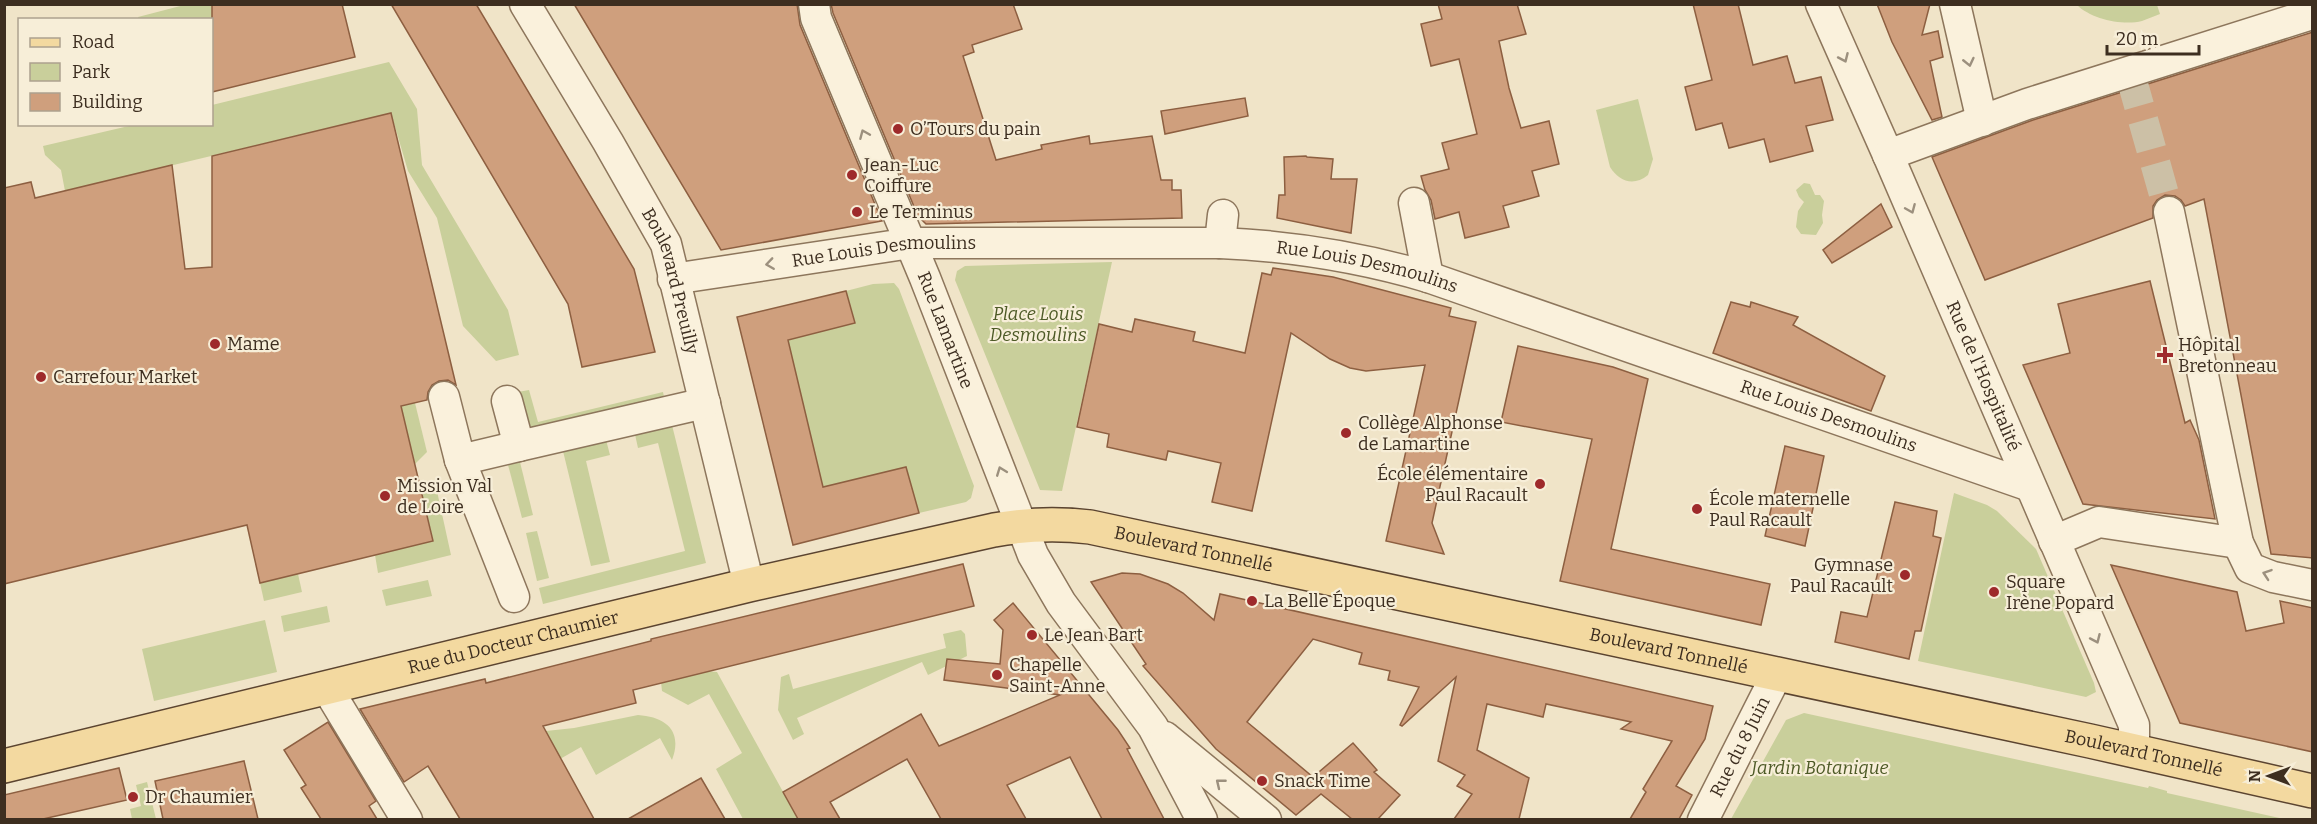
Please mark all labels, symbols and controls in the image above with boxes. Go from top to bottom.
legend [18,18,213,126]
scale bar [2107,18,2198,56]
text: 20 m [2116,28,2158,50]
text: Road [72,31,115,53]
one-way arrow [1837,51,1849,62]
one-way arrow [1961,56,1974,66]
text: Park [72,61,111,83]
text: Building [72,91,143,113]
place label: O’Tours du pain [910,118,1041,140]
marker: O’Tours du pain [891,122,905,136]
one-way arrow [860,130,872,141]
place label: Jean-Luc Coiffure [863,154,939,197]
marker: Jean-Luc Coiffure [845,168,859,182]
place label: Le Terminus [869,201,973,223]
one-way arrow [1904,202,1916,213]
street label: Boulevard Preuilly [637,204,704,357]
marker: Le Terminus [850,205,864,219]
street label: Rue Louis Desmoulins [790,232,976,272]
street label: Rue Louis Desmoulins [1275,236,1461,297]
one-way arrow [765,258,774,270]
street label: Rue Lamartine [913,268,978,392]
street label: Rue de l'Hospitalité [1941,298,2025,455]
park label: Place Louis Desmoulins [990,303,1087,346]
place label: Mame [227,333,280,355]
place label: Hôpital Bretonneau [2178,334,2277,377]
marker: Mame [208,337,222,351]
marker: Hôpital Bretonneau [2156,346,2174,364]
place label: Carrefour Market [53,366,198,388]
marker: Carrefour Market [34,370,48,384]
street label: Rue Louis Desmoulins [1737,375,1920,457]
place label: Collège Alphonse de Lamartine [1358,412,1503,455]
marker: Collège Alphonse de Lamartine [1339,426,1353,440]
place label: École élémentaire Paul Racault [1377,462,1528,506]
one-way arrow [996,466,1008,477]
place label: Mission Val de Loire [397,475,492,518]
marker: École élémentaire Paul Racault [1533,477,1547,491]
place label: École maternelle Paul Racault [1709,487,1850,531]
marker: Mission Val de Loire [378,489,392,503]
marker: École maternelle Paul Racault [1690,502,1704,516]
street label: Boulevard Tonnellé [1112,522,1275,577]
place label: Gymnase Paul Racault [1790,554,1893,597]
marker: Gymnase Paul Racault [1898,568,1912,582]
one-way arrow [2263,569,2273,582]
place label: Square Irène Popard [2006,571,2114,614]
marker: Square Irène Popard [1987,585,2001,599]
place label: La Belle Époque [1264,589,1396,612]
marker: La Belle Époque [1245,594,1259,608]
street label: Rue du Docteur Chaumier [405,606,621,679]
street label: Boulevard Tonnellé [1588,623,1750,678]
place label: Le Jean Bart [1044,624,1144,646]
marker: Le Jean Bart [1025,628,1039,642]
one-way arrow [2089,632,2101,643]
place label: Chapelle Saint-Anne [1009,654,1105,697]
marker: Chapelle Saint-Anne [990,668,1004,682]
street label: Rue du 8 Juin [1705,692,1775,801]
street label: Boulevard Tonnellé [2063,725,2225,782]
north arrow [2239,746,2299,806]
park label: Jardin Botanique [1749,757,1889,779]
place label: Snack Time [1274,770,1371,792]
text: N [2245,770,2264,782]
marker: Snack Time [1255,774,1269,788]
one-way arrow [1216,780,1227,791]
place label: Dr Chaumier [145,786,253,808]
marker: Dr Chaumier [126,790,140,804]

